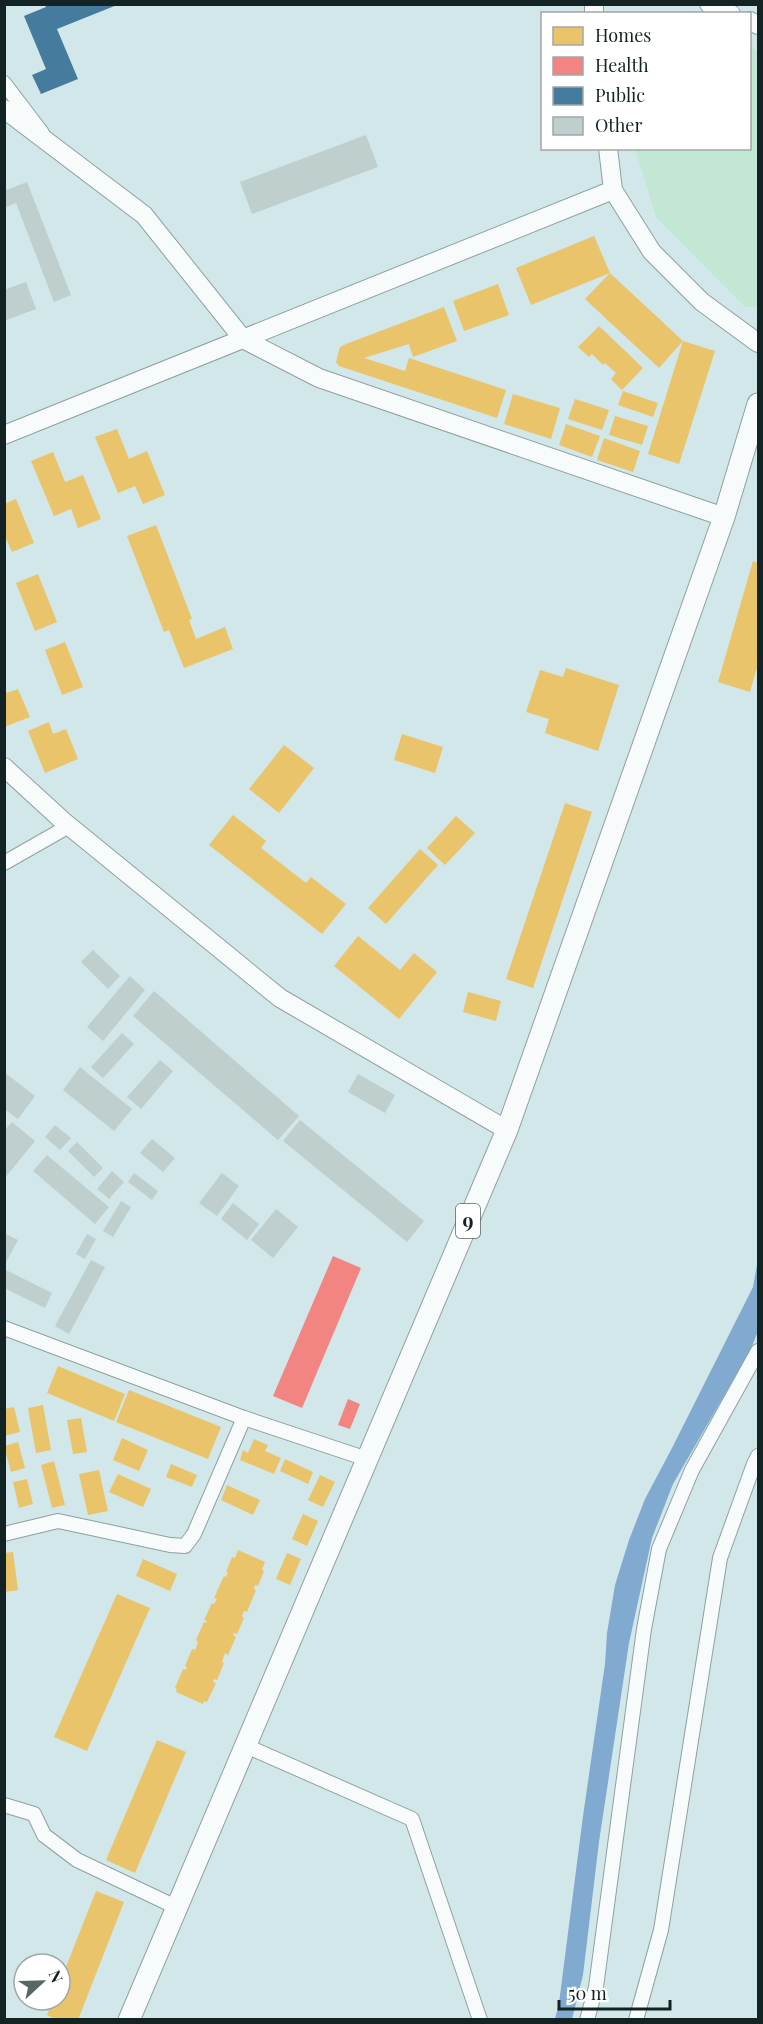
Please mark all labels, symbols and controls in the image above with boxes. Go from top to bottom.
legend [541,12,751,150]
text: Homes [595,23,651,47]
text: Health [595,53,649,77]
text: Public [595,83,645,107]
text: Other [595,113,642,137]
road number: 9 [456,1204,480,1238]
north arrow [12,1952,72,2012]
text: N [44,1967,68,1986]
scale bar [559,1973,670,2011]
text: 50 m [568,1981,607,2005]

